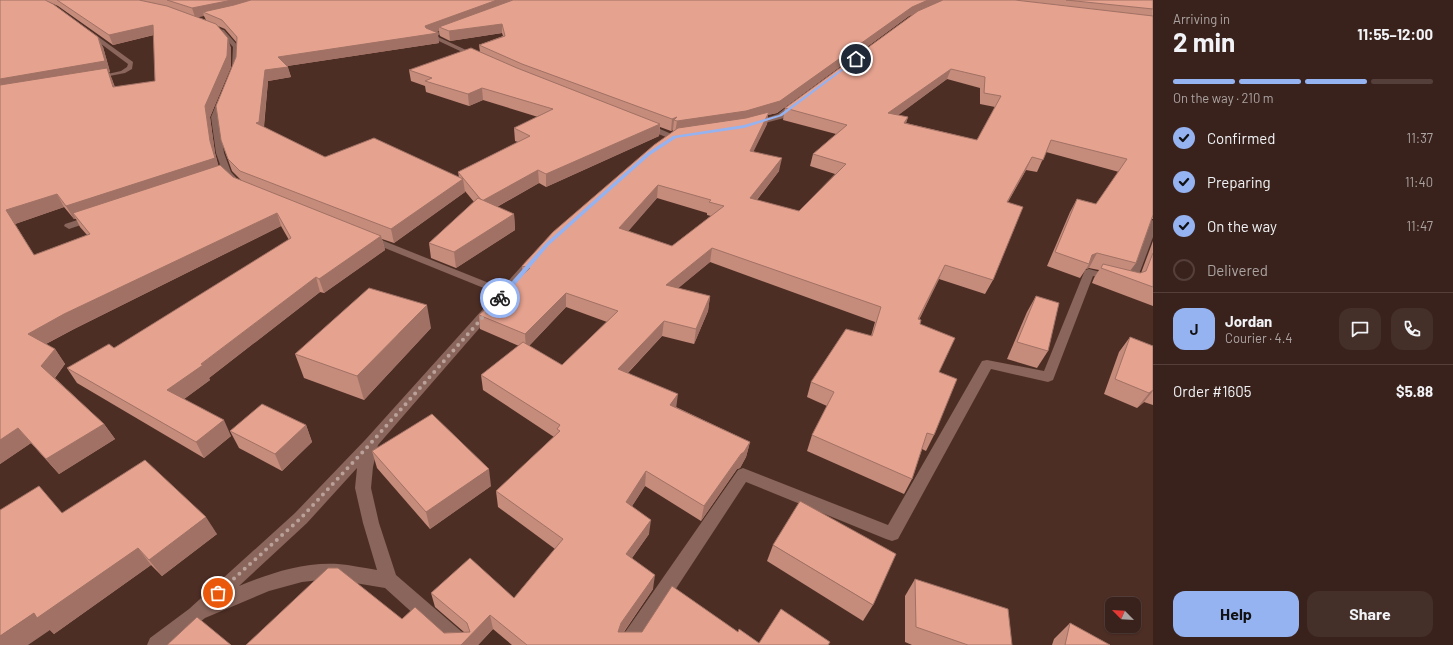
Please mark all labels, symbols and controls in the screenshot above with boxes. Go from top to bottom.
text: Arriving in [1173,11,1230,27]
text: 11:55–12:00 [1357,25,1433,43]
text: 2 min [1173,26,1235,57]
pin [839,42,873,76]
icon: home [845,48,867,70]
text: On the way · 210 m [1173,90,1274,106]
icon: check [1173,127,1195,149]
text: Confirmed [1207,129,1275,147]
text: 11:37 [1407,130,1433,146]
icon: check [1173,171,1195,193]
text: Preparing [1207,173,1271,191]
text: 11:40 [1405,174,1433,190]
icon: check [1173,215,1195,237]
text: On the way [1207,217,1277,235]
text: 11:47 [1407,218,1433,234]
text: Delivered [1207,261,1268,279]
courier [480,278,520,318]
icon: bike [489,287,511,309]
button: chat [1339,308,1381,350]
button: phone [1391,308,1433,350]
text: Jordan [1225,312,1272,330]
text: J [1190,320,1198,338]
text: Courier · 4.4 [1225,330,1293,346]
text: Order #1605 [1173,382,1251,400]
text: $5.88 [1396,382,1433,400]
pin [201,576,235,610]
icon: bag [207,582,229,604]
button: Help [1173,591,1299,637]
button: Share [1307,591,1433,637]
north arrow [1105,597,1141,633]
map controls [1105,597,1141,633]

